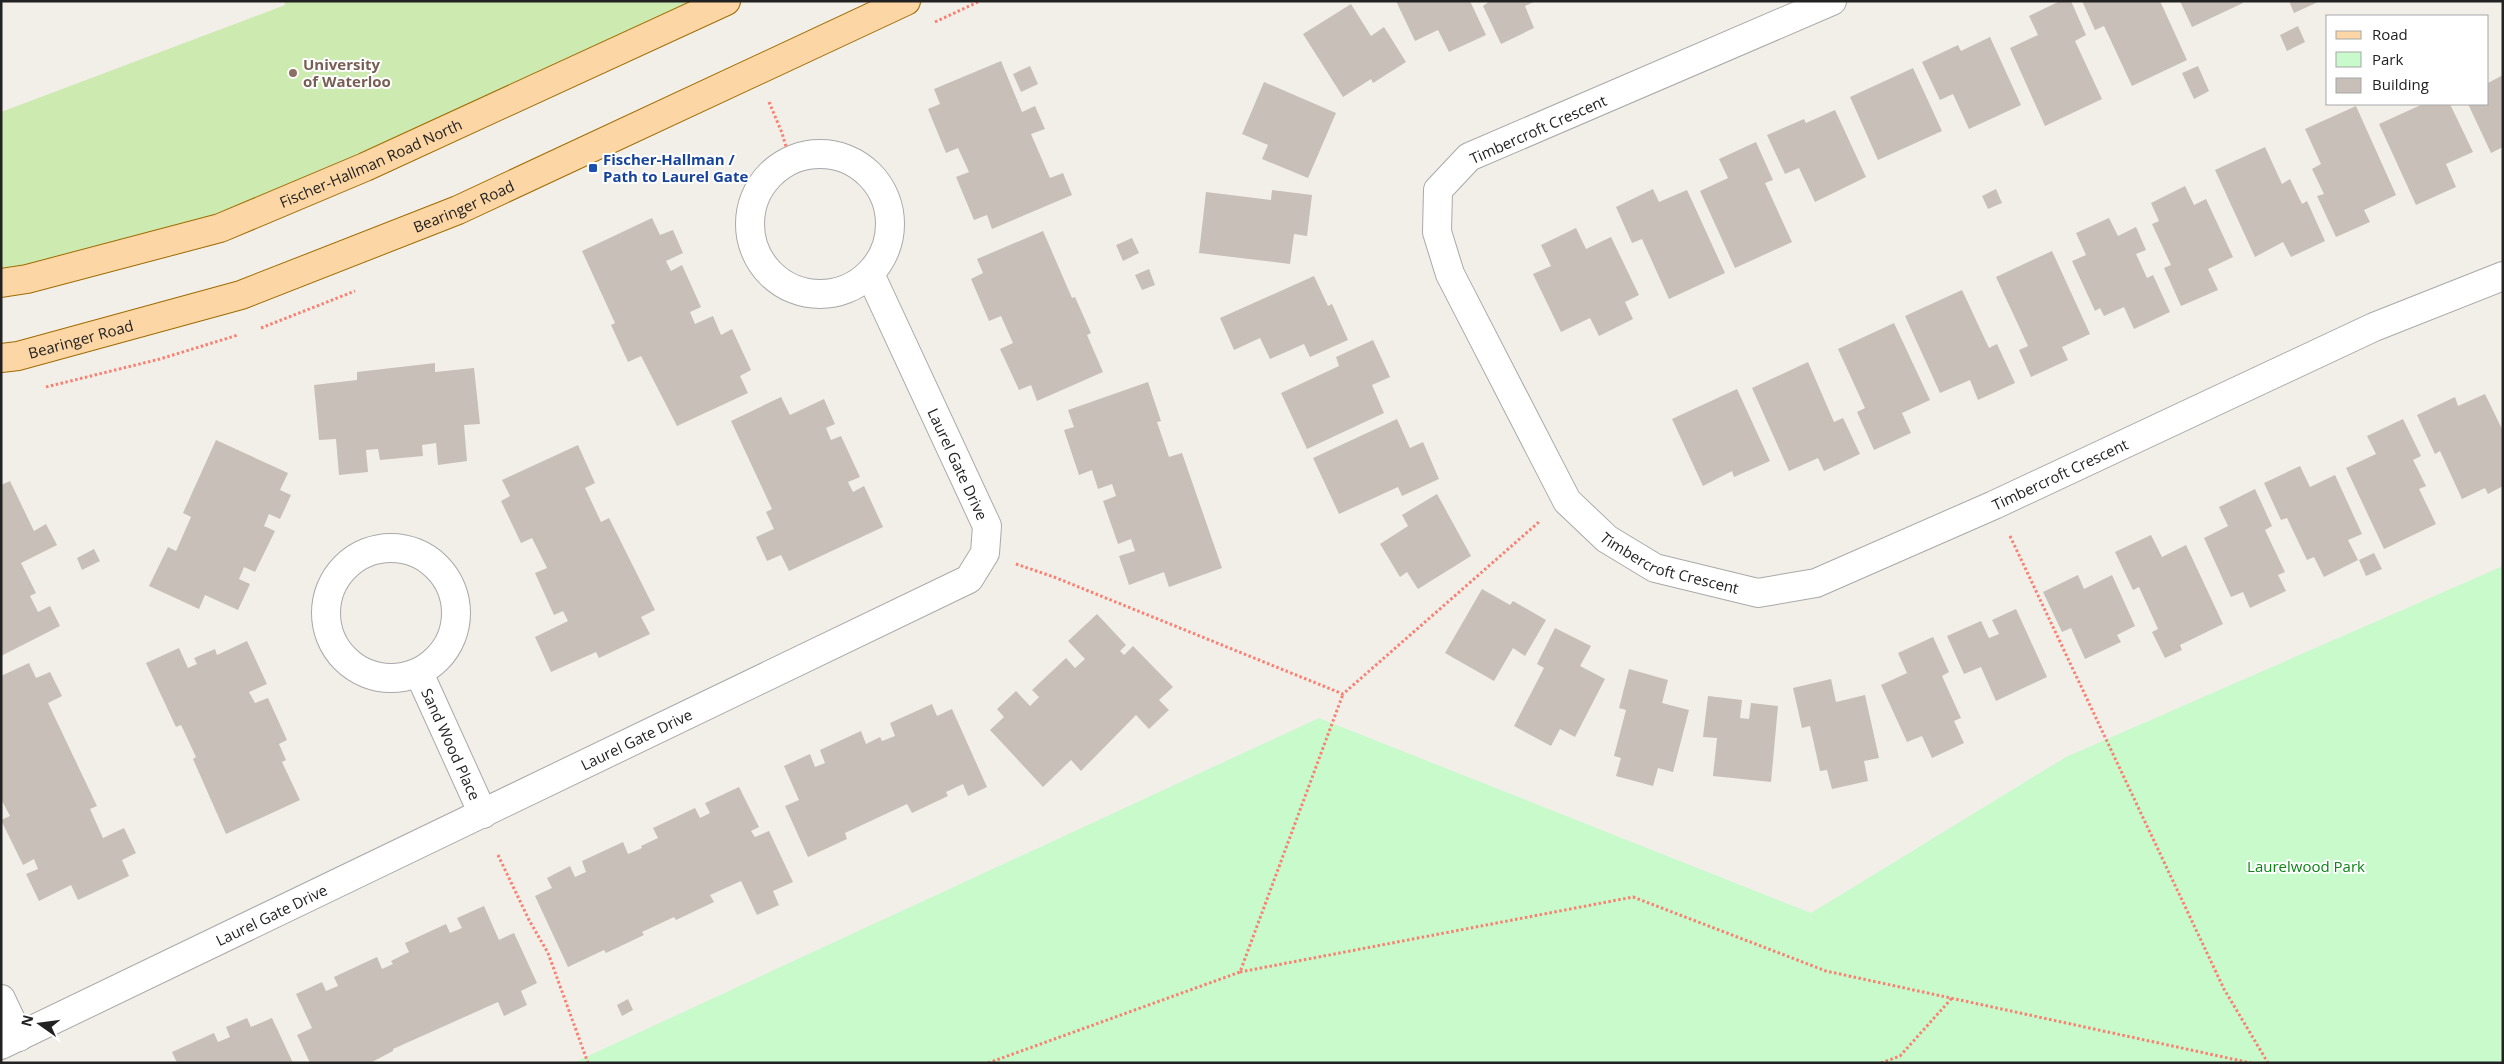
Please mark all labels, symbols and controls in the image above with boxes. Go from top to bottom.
legend [2326,15,2489,105]
text: Road [2372,24,2408,44]
text: Park [2372,49,2403,69]
place label: University of Waterloo [303,54,391,91]
marker: University of Waterloo [287,67,299,79]
text: Building [2372,74,2429,94]
street label: Timbercroft Crescent [1467,90,1609,168]
street label: Fischer-Hallman Road North [276,114,465,212]
place label: Fischer-Hallman / Path to Laurel Gate [603,149,748,186]
marker: Fischer-Hallman / Path to Laurel Gate [587,162,599,174]
street label: Bearinger Road [410,175,517,237]
street label: Bearinger Road [26,315,135,363]
street label: Laurel Gate Drive [923,405,993,523]
street label: Timbercroft Crescent [1989,434,2131,515]
street label: Timbercroft Crescent [1596,528,1741,598]
street label: Sand Wood Place [417,685,485,803]
street label: Laurel Gate Drive [577,704,695,775]
park label: Laurelwood Park [2247,856,2365,876]
street label: Laurel Gate Drive [212,880,330,950]
north arrow [15,999,65,1049]
text: N [16,1013,37,1029]

